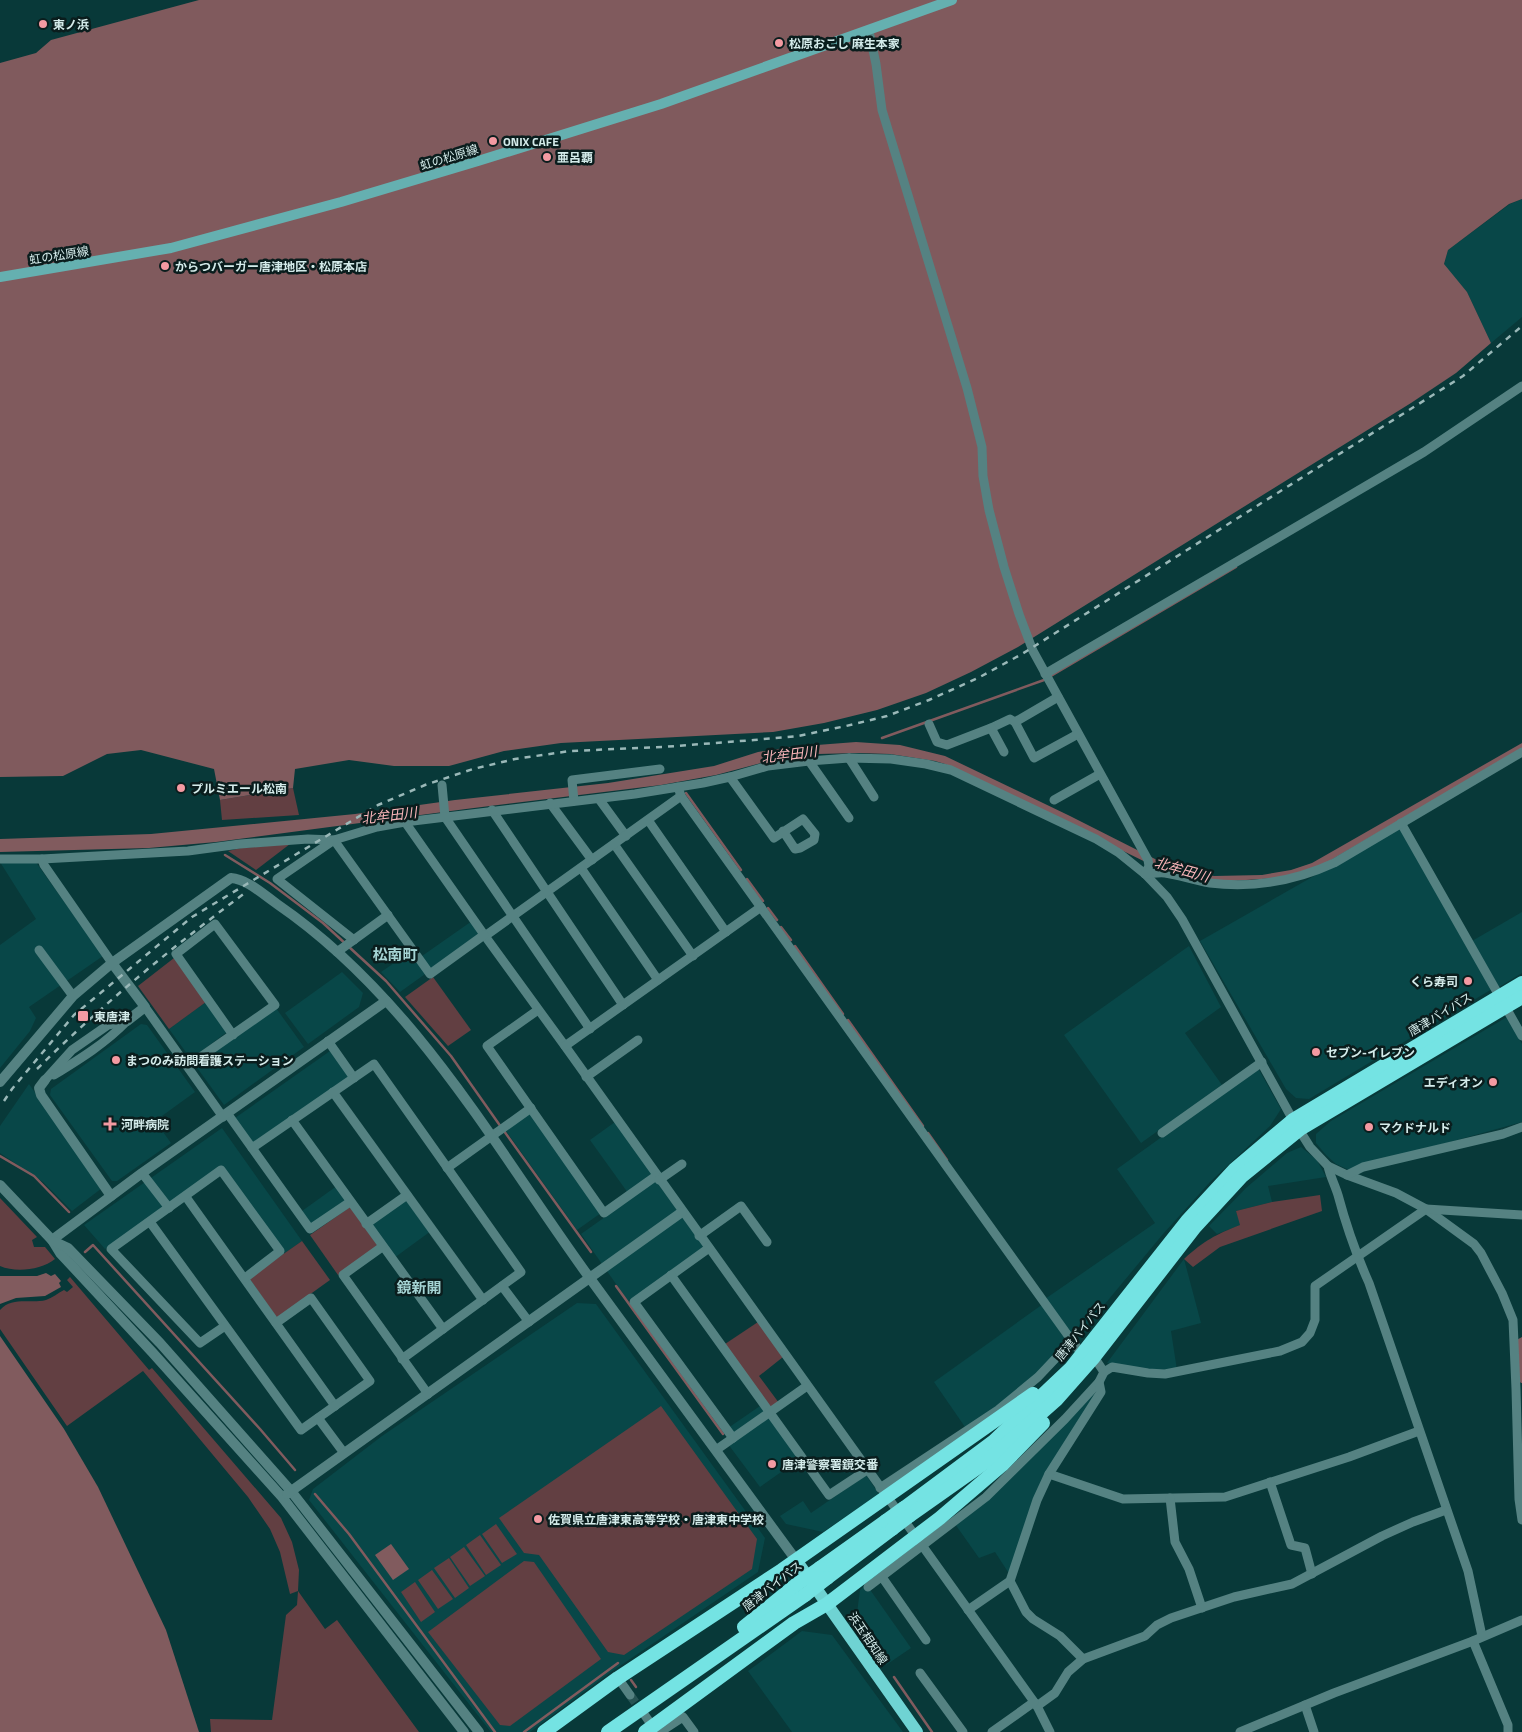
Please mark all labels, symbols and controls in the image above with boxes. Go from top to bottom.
place label: 東ノ浜 [53,15,89,34]
marker: 東ノ浜 [37,18,49,30]
place label: 松原おこし 麻生本家 [789,34,900,53]
marker: 松原おこし 麻生本家 [773,37,785,49]
place label: ONIX CAFE [503,132,559,151]
marker: ONIX CAFE [487,135,499,147]
street label: 虹の松原線 [418,139,480,175]
place label: 亜呂覇 [557,148,593,167]
marker: 亜呂覇 [541,151,553,163]
street label: 虹の松原線 [28,241,90,269]
place label: からつバーガー唐津地区・松原本店 [175,257,367,276]
marker: からつバーガー唐津地区・松原本店 [159,260,171,272]
water label: 北牟田川 [760,740,820,768]
place label: プルミエール松南 [191,779,287,798]
marker: プルミエール松南 [175,782,187,794]
water label: 北牟田川 [360,801,420,829]
water label: 北牟田川 [1152,851,1214,887]
district label: 松南町 [372,943,418,966]
place label: くら寿司 [1410,972,1458,991]
marker: くら寿司 [1462,975,1474,987]
street label: 唐津バイパス [1404,987,1476,1041]
place label: 東唐津 [94,1007,130,1026]
marker: 東唐津 [76,1009,90,1023]
place label: セブン-イレブン [1326,1043,1415,1062]
marker: セブン-イレブン [1310,1046,1322,1058]
place label: まつのみ訪問看護ステーション [126,1051,294,1070]
marker: まつのみ訪問看護ステーション [110,1054,122,1066]
place label: エディオン [1424,1073,1483,1092]
marker: エディオン [1487,1076,1499,1088]
place label: 河畔病院 [121,1115,169,1134]
marker: 河畔病院 [103,1117,117,1131]
place label: マクドナルド [1379,1118,1451,1137]
marker: マクドナルド [1363,1121,1375,1133]
district label: 鏡新開 [396,1276,442,1299]
street label: 唐津バイパス [1050,1297,1110,1365]
place label: 唐津警察署鏡交番 [782,1455,879,1474]
marker: 唐津警察署鏡交番 [766,1458,778,1470]
place label: 佐賀県立唐津東高等学校・唐津東中学校 [548,1510,764,1529]
marker: 佐賀県立唐津東高等学校・唐津東中学校 [532,1513,544,1525]
street label: 唐津バイパス [738,1556,806,1616]
street label: 浜玉相知線 [843,1608,893,1668]

